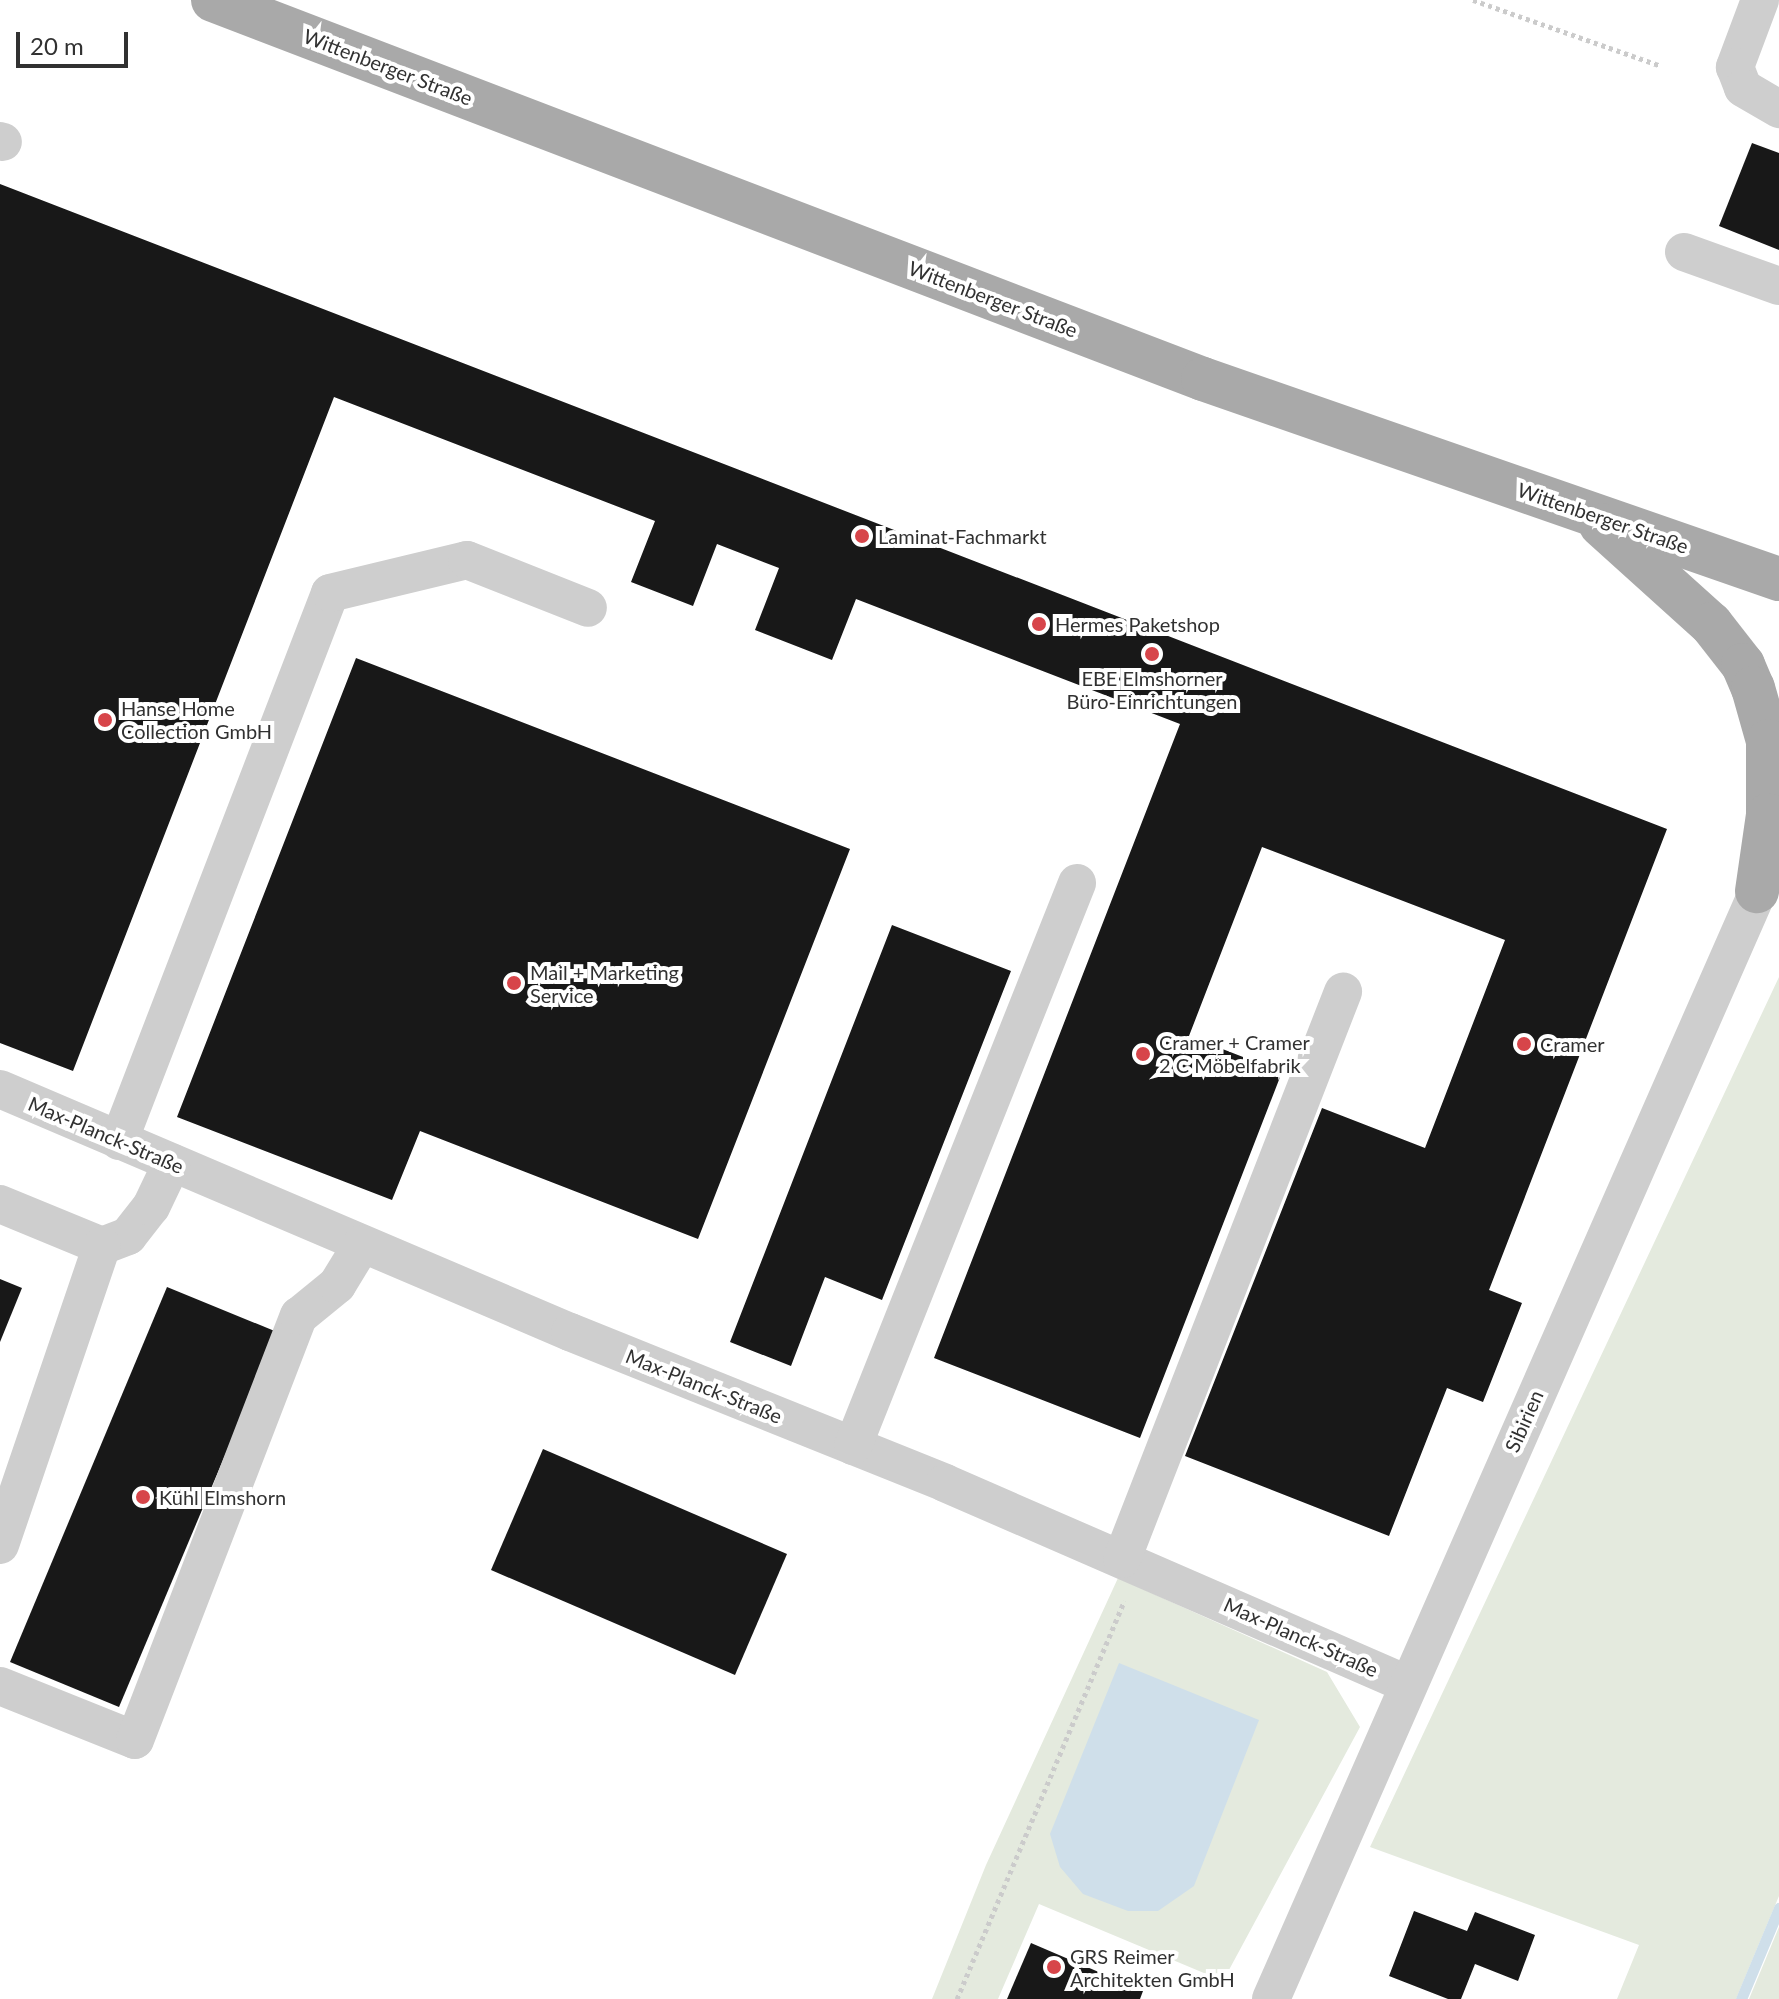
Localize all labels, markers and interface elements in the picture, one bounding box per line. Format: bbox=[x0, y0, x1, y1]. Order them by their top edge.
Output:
scale bar bbox=[20, 16, 132, 66]
street label: Wittenberger Straße bbox=[300, 24, 476, 110]
text: 20 m bbox=[30, 31, 84, 60]
street label: Wittenberger Straße bbox=[905, 256, 1081, 342]
street label: Wittenberger Straße bbox=[1514, 477, 1692, 559]
place label: Laminat-Fachmarkt bbox=[878, 524, 1047, 548]
marker: Laminat-Fachmarkt bbox=[853, 527, 871, 545]
place label: Hermes Paketshop bbox=[1055, 612, 1220, 636]
marker: Hermes Paketshop bbox=[1030, 615, 1048, 633]
marker: EBE Elmshorner Büro-Einrichtungen bbox=[1143, 645, 1161, 663]
place label: EBE Elmshorner Büro-Einrichtungen bbox=[1066, 666, 1238, 713]
place label: Hanse Home Collection GmbH bbox=[121, 696, 272, 743]
marker: Hanse Home Collection GmbH bbox=[96, 711, 114, 729]
place label: Mail + Marketing Service bbox=[530, 960, 679, 1007]
marker: Mail + Marketing Service bbox=[505, 974, 523, 992]
place label: Cramer + Cramer 2 C Möbelfabrik bbox=[1159, 1030, 1310, 1077]
place label: Cramer bbox=[1540, 1032, 1605, 1056]
marker: Cramer bbox=[1515, 1035, 1533, 1053]
marker: Cramer + Cramer 2 C Möbelfabrik bbox=[1134, 1045, 1152, 1063]
street label: Max-Planck-Straße bbox=[25, 1091, 187, 1179]
street label: Max-Planck-Straße bbox=[622, 1344, 786, 1428]
street label: Sibirien bbox=[1500, 1386, 1548, 1456]
place label: Kühl Elmshorn bbox=[159, 1485, 286, 1509]
marker: Kühl Elmshorn bbox=[134, 1488, 152, 1506]
street label: Max-Planck-Straße bbox=[1220, 1592, 1382, 1682]
place label: GRS Reimer Architekten GmbH bbox=[1070, 1944, 1235, 1991]
marker: GRS Reimer Architekten GmbH bbox=[1045, 1958, 1063, 1976]

